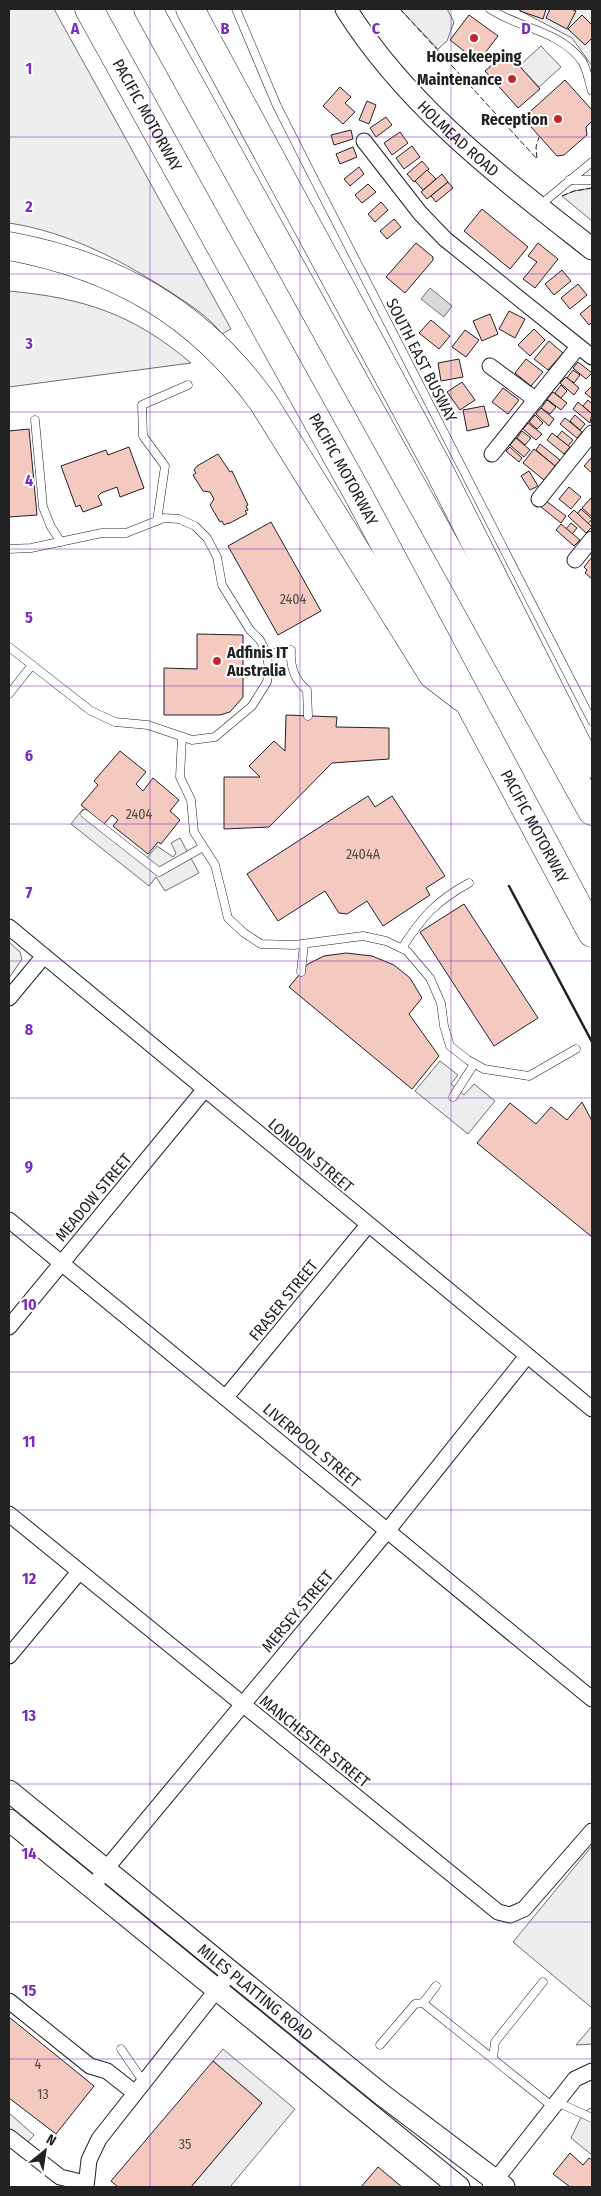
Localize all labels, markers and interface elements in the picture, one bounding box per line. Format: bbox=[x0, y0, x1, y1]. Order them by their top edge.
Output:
text: A bbox=[70, 19, 80, 38]
text: B bbox=[221, 19, 230, 38]
text: C bbox=[372, 19, 381, 38]
text: D bbox=[521, 19, 531, 38]
marker: Housekeeping bbox=[468, 32, 480, 44]
place label: Housekeeping bbox=[427, 47, 522, 66]
street label: PACIFIC MOTORWAY bbox=[109, 56, 186, 174]
text: 1 bbox=[26, 59, 32, 78]
place label: Maintenance bbox=[417, 70, 502, 89]
marker: Maintenance bbox=[506, 73, 518, 85]
street label: HOLMEAD ROAD bbox=[414, 97, 503, 181]
place label: Reception bbox=[481, 110, 548, 129]
marker: Reception bbox=[552, 113, 564, 125]
text: 2 bbox=[24, 197, 33, 216]
street label: SOUTH EAST BUSWAY bbox=[382, 295, 461, 425]
text: 3 bbox=[24, 334, 33, 353]
street label: PACIFIC MOTORWAY bbox=[305, 410, 382, 529]
text: 4 bbox=[25, 471, 33, 490]
house number: 2404 bbox=[280, 591, 307, 608]
text: 5 bbox=[25, 608, 33, 627]
place label: Adfinis IT Australia bbox=[226, 643, 288, 680]
marker: Adfinis IT Australia bbox=[211, 655, 223, 667]
text: 6 bbox=[25, 746, 33, 765]
street label: PACIFIC MOTORWAY bbox=[497, 767, 572, 886]
house number: 2404 bbox=[126, 806, 153, 823]
house number: 2404A bbox=[346, 846, 381, 863]
text: 7 bbox=[26, 883, 33, 902]
text: 8 bbox=[25, 1020, 34, 1039]
street label: LONDON STREET bbox=[264, 1114, 357, 1197]
street label: MEADOW STREET bbox=[51, 1149, 136, 1245]
text: 9 bbox=[25, 1157, 33, 1176]
street label: FRASER STREET bbox=[245, 1256, 322, 1344]
text: 10 bbox=[21, 1295, 37, 1314]
street label: LIVERPOOL STREET bbox=[259, 1399, 365, 1492]
text: 11 bbox=[22, 1432, 36, 1451]
street label: MERSEY STREET bbox=[258, 1566, 337, 1656]
text: 12 bbox=[22, 1569, 37, 1588]
street label: MANCHESTER STREET bbox=[256, 1691, 374, 1792]
text: 13 bbox=[22, 1706, 37, 1725]
text: 14 bbox=[22, 1844, 37, 1863]
street label: MILES PLATTING ROAD bbox=[194, 1940, 317, 2045]
text: 15 bbox=[22, 1981, 36, 2000]
house number: 4 bbox=[35, 2056, 42, 2073]
house number: 13 bbox=[37, 2086, 49, 2103]
north arrow bbox=[20, 2126, 70, 2176]
text: N bbox=[43, 2131, 59, 2150]
house number: 35 bbox=[179, 2136, 191, 2153]

